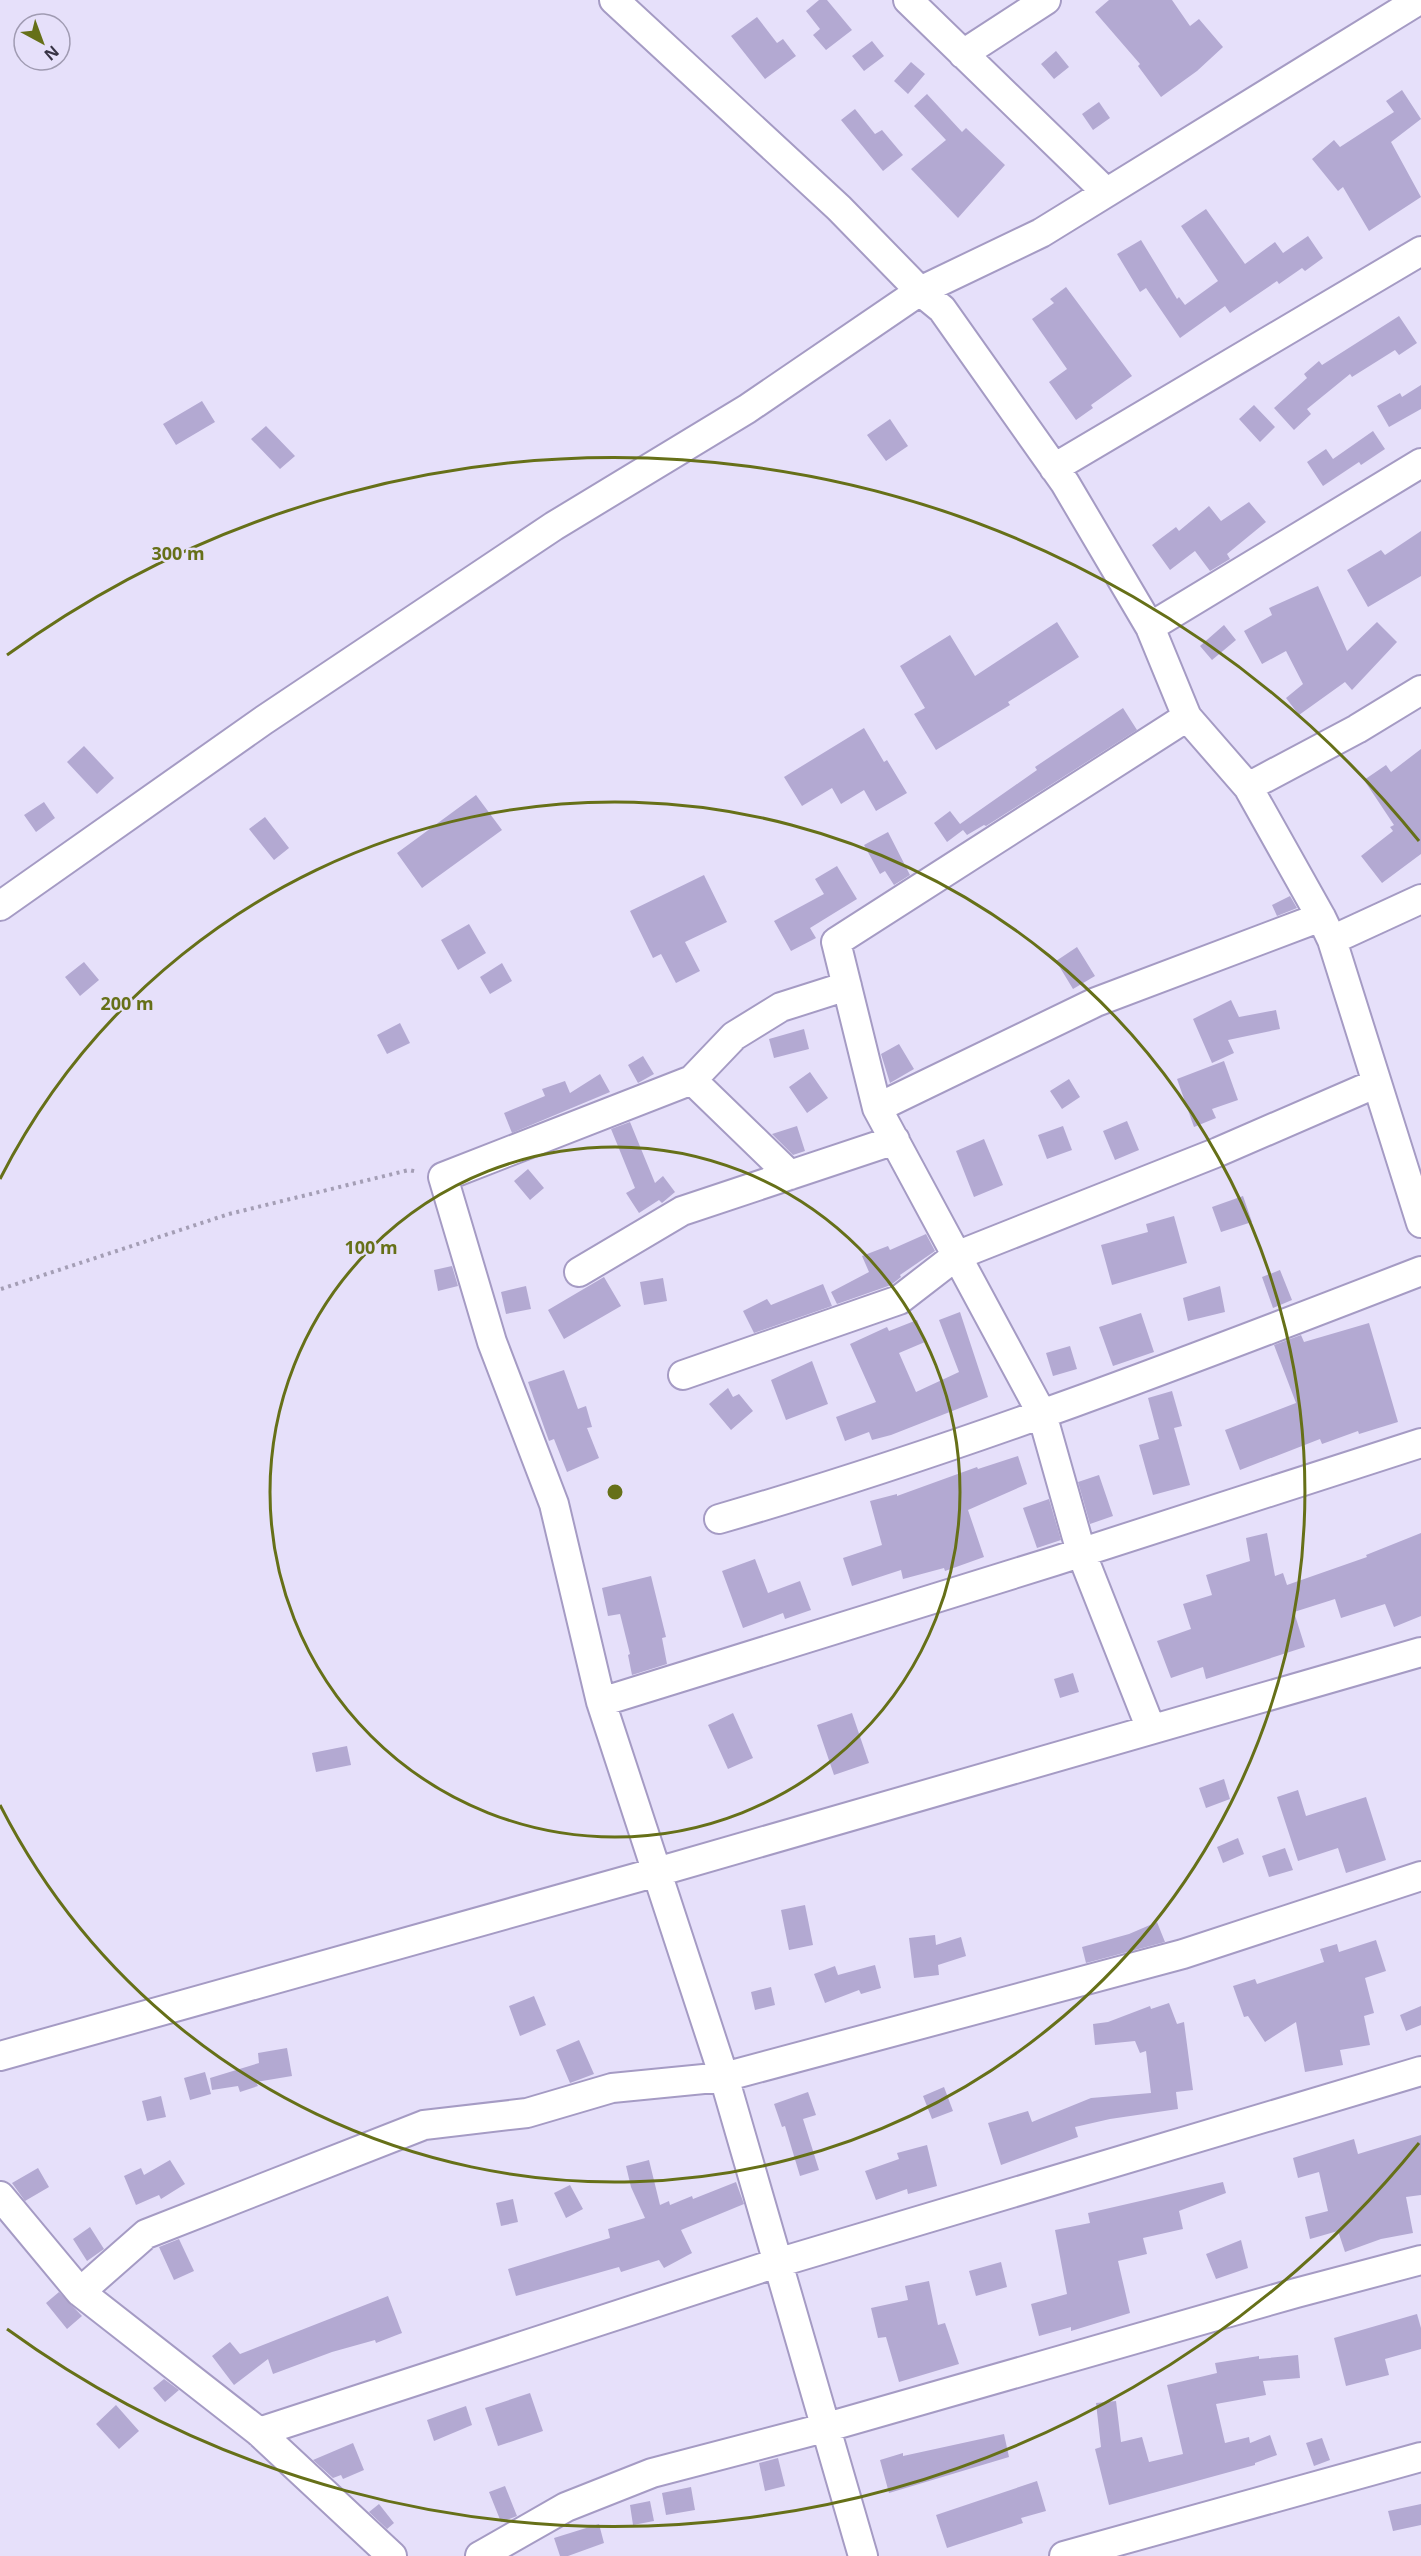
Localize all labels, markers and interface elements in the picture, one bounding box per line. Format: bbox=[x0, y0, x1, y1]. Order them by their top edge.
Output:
north arrow bbox=[12, 12, 72, 72]
text: N bbox=[40, 41, 64, 66]
text: 300 m bbox=[151, 541, 205, 565]
text: 200 m bbox=[100, 991, 154, 1015]
text: 100 m bbox=[344, 1235, 398, 1259]
centre of rings bbox=[605, 1482, 625, 1502]

